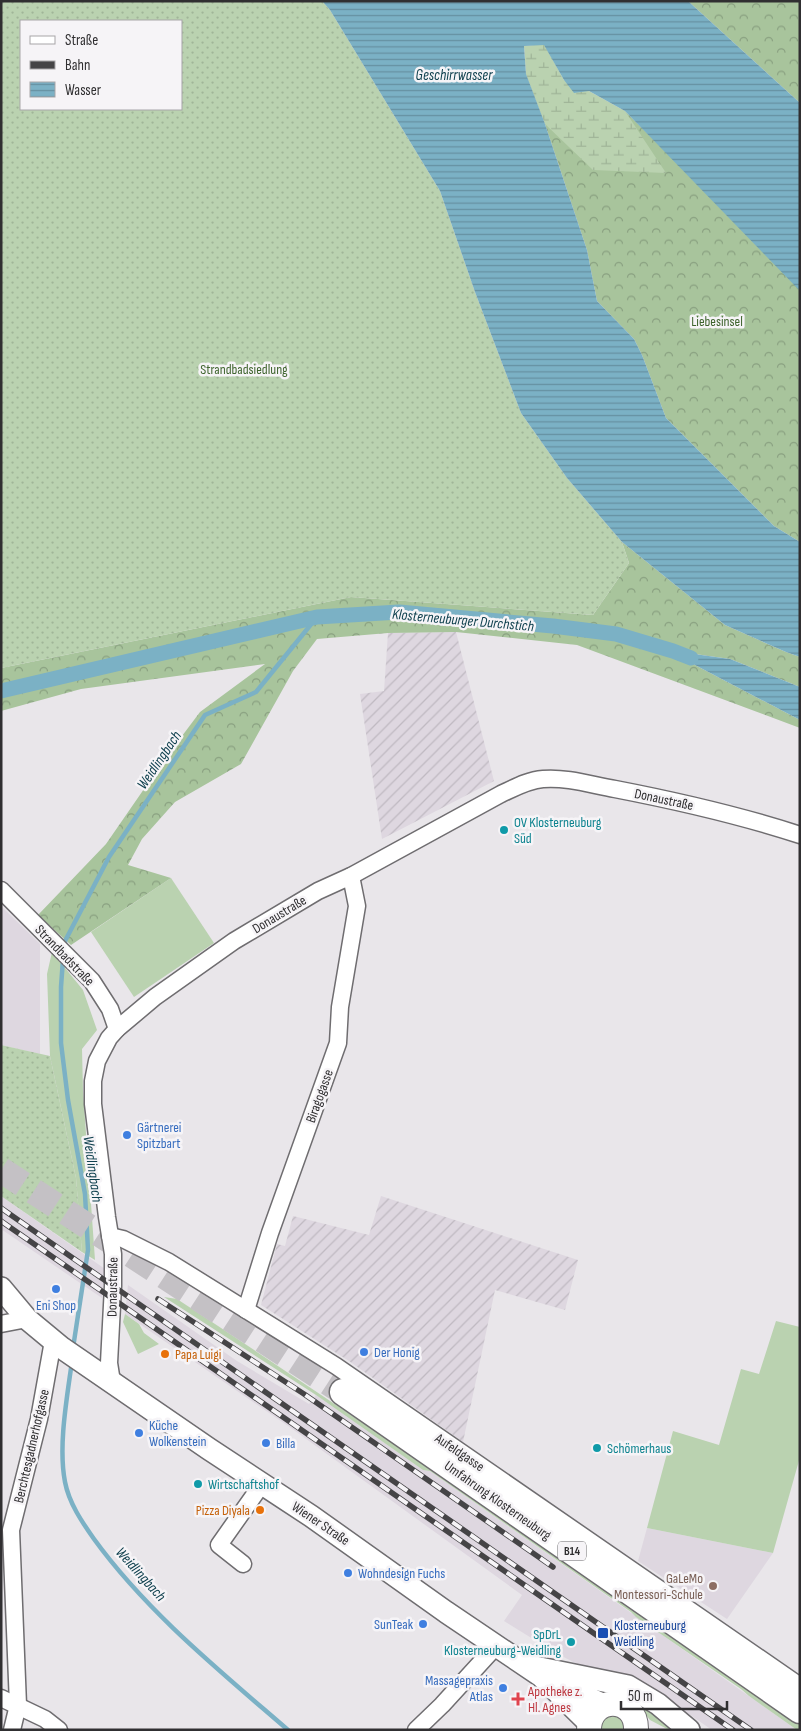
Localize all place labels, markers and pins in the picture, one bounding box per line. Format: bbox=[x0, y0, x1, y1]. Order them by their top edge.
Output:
place label: OV Klosterneuburg Süd bbox=[514, 814, 602, 847]
marker: OV Klosterneuburg Süd bbox=[498, 824, 510, 836]
place label: Gärtnerei Spitzbart bbox=[137, 1119, 181, 1152]
marker: Gärtnerei Spitzbart bbox=[121, 1129, 133, 1141]
marker: Eni Shop bbox=[50, 1283, 62, 1295]
place label: Eni Shop bbox=[36, 1297, 76, 1314]
place label: Der Honig bbox=[374, 1344, 420, 1361]
place label: Papa Luigi bbox=[175, 1346, 221, 1363]
marker: Der Honig bbox=[358, 1346, 370, 1358]
marker: Papa Luigi bbox=[159, 1348, 171, 1360]
place label: Küche Wolkenstein bbox=[149, 1417, 206, 1450]
marker: Küche Wolkenstein bbox=[133, 1427, 145, 1439]
place label: Billa bbox=[276, 1435, 295, 1452]
marker: Billa bbox=[260, 1437, 272, 1449]
place label: Schömerhaus bbox=[607, 1440, 671, 1457]
marker: Schömerhaus bbox=[591, 1442, 603, 1454]
place label: Wirtschaftshof bbox=[208, 1476, 280, 1493]
marker: Wirtschaftshof bbox=[192, 1478, 204, 1490]
place label: Pizza Diyala bbox=[196, 1502, 250, 1519]
marker: Pizza Diyala bbox=[254, 1504, 266, 1516]
place label: Wohndesign Fuchs bbox=[358, 1565, 445, 1582]
marker: Wohndesign Fuchs bbox=[342, 1567, 354, 1579]
place label: GaLeMo Montessori-Schule bbox=[614, 1570, 703, 1603]
marker: GaLeMo Montessori-Schule bbox=[707, 1580, 719, 1592]
place label: SunTeak bbox=[374, 1616, 414, 1633]
place label: Klosterneuburg Weidling bbox=[614, 1617, 686, 1650]
marker: SunTeak bbox=[417, 1618, 429, 1630]
place label: SpDrL Klosterneuburg-Weidling bbox=[444, 1626, 561, 1659]
marker: Klosterneuburg Weidling bbox=[596, 1626, 610, 1640]
marker: SpDrL Klosterneuburg-Weidling bbox=[565, 1636, 577, 1648]
place label: Massagepraxis Atlas bbox=[425, 1672, 493, 1705]
marker: Massagepraxis Atlas bbox=[497, 1682, 509, 1694]
place label: Apotheke z. Hl. Agnes bbox=[527, 1683, 582, 1716]
marker: Apotheke z. Hl. Agnes bbox=[512, 1693, 524, 1705]

